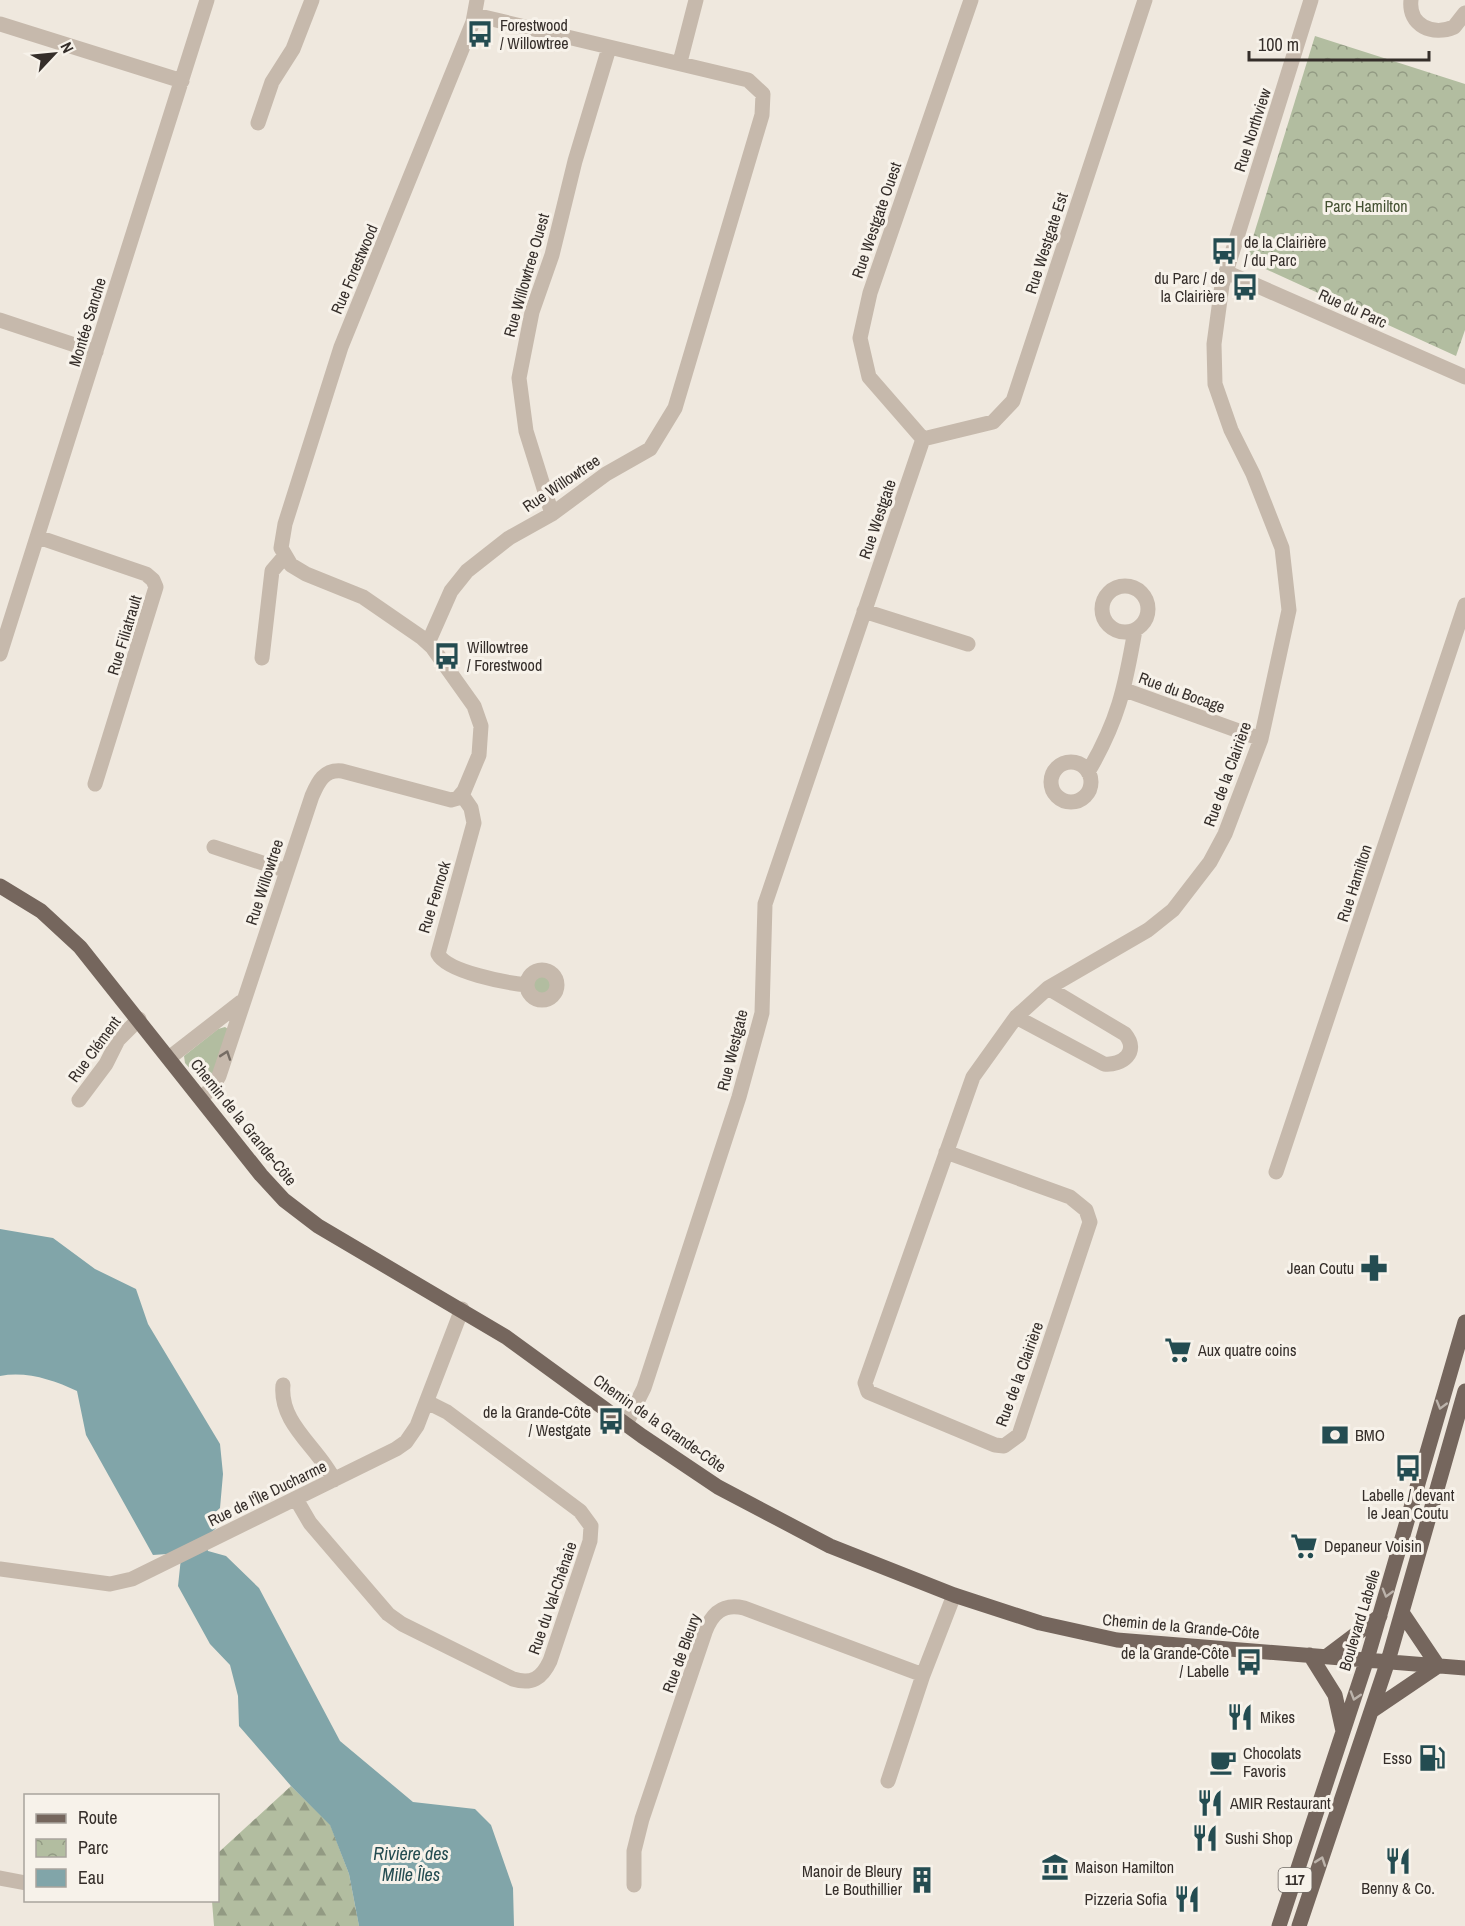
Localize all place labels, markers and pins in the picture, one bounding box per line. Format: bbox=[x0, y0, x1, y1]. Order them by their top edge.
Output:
place label: Forestwood / Willowtree bbox=[500, 14, 569, 54]
bus stop icon: Forestwood / Willowtree bbox=[465, 19, 495, 49]
place label: de la Clairière / du Parc bbox=[1244, 231, 1326, 271]
bus stop icon: de la Clairière / du Parc bbox=[1209, 236, 1239, 266]
place label: du Parc / de la Clairière bbox=[1154, 267, 1225, 307]
bus stop icon: du Parc / de la Clairière bbox=[1230, 272, 1260, 302]
place label: Willowtree / Forestwood bbox=[467, 636, 542, 676]
bus stop icon: Willowtree / Forestwood bbox=[432, 641, 462, 671]
pharmacy icon: Jean Coutu bbox=[1359, 1253, 1389, 1283]
place label: Jean Coutu bbox=[1287, 1257, 1354, 1279]
supermarket icon: Aux quatre coins bbox=[1163, 1335, 1193, 1365]
place label: Aux quatre coins bbox=[1197, 1339, 1296, 1361]
place label: de la Grande-Côte / Westgate bbox=[483, 1401, 591, 1441]
bus stop icon: de la Grande-Côte / Westgate bbox=[596, 1406, 626, 1436]
bank icon: BMO bbox=[1320, 1420, 1350, 1450]
place label: BMO bbox=[1355, 1424, 1385, 1446]
bus stop icon: Labelle / devant le Jean Coutu bbox=[1393, 1453, 1423, 1483]
place label: Labelle / devant le Jean Coutu bbox=[1362, 1484, 1455, 1524]
supermarket icon: Depaneur Voisin bbox=[1289, 1531, 1319, 1561]
place label: Depaneur Voisin bbox=[1324, 1535, 1422, 1557]
place label: de la Grande-Côte / Labelle bbox=[1121, 1642, 1229, 1682]
bus stop icon: de la Grande-Côte / Labelle bbox=[1234, 1647, 1264, 1677]
restaurant icon: Mikes bbox=[1225, 1702, 1255, 1732]
place label: Mikes bbox=[1260, 1706, 1295, 1728]
place label: Chocolats Favoris bbox=[1243, 1742, 1301, 1782]
fuel station icon: Esso bbox=[1417, 1743, 1447, 1773]
cafe icon: Chocolats Favoris bbox=[1208, 1747, 1238, 1777]
place label: Esso bbox=[1383, 1747, 1412, 1769]
restaurant icon: AMIR Restaurant bbox=[1195, 1788, 1225, 1818]
place label: AMIR Restaurant bbox=[1229, 1792, 1331, 1814]
restaurant icon: Sushi Shop bbox=[1190, 1823, 1220, 1853]
place label: Sushi Shop bbox=[1225, 1827, 1293, 1849]
restaurant icon: Benny & Co. bbox=[1383, 1846, 1413, 1876]
museum icon: Maison Hamilton bbox=[1040, 1852, 1070, 1882]
place label: Maison Hamilton bbox=[1075, 1856, 1174, 1878]
place label: Manoir de Bleury Le Bouthillier bbox=[802, 1860, 903, 1900]
building icon: Manoir de Bleury Le Bouthillier bbox=[907, 1865, 937, 1895]
place label: Benny & Co. bbox=[1361, 1877, 1435, 1899]
restaurant icon: Pizzeria Sofia bbox=[1172, 1884, 1202, 1914]
place label: Pizzeria Sofia bbox=[1085, 1888, 1168, 1910]

